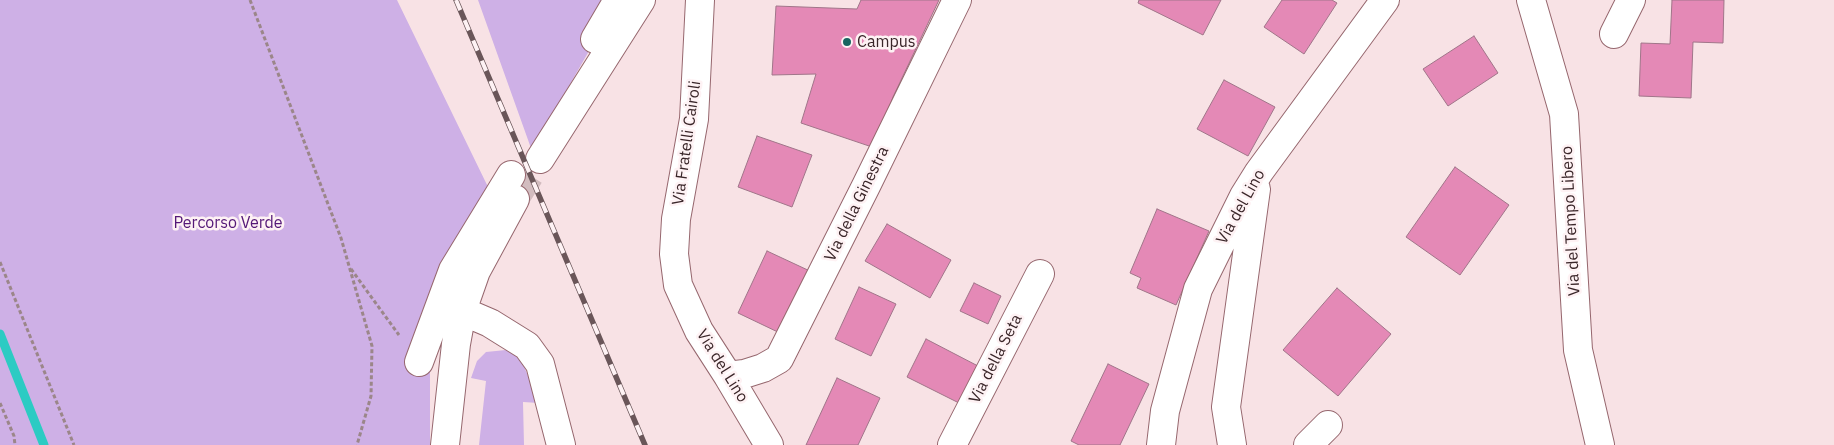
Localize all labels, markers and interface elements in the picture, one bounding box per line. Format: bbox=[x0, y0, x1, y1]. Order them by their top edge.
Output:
place label: Campus bbox=[857, 32, 916, 52]
marker: Campus bbox=[841, 36, 853, 48]
street label: Via Fratelli Cairoli bbox=[669, 80, 705, 206]
street label: Via della Ginestra bbox=[821, 143, 893, 265]
street label: Via del Tempo Libero bbox=[1557, 146, 1585, 296]
street label: Via del Lino bbox=[1213, 166, 1269, 248]
park label: Percorso Verde bbox=[173, 213, 283, 233]
street label: Via della Seta bbox=[965, 311, 1027, 407]
street label: Via del Lino bbox=[692, 326, 752, 406]

